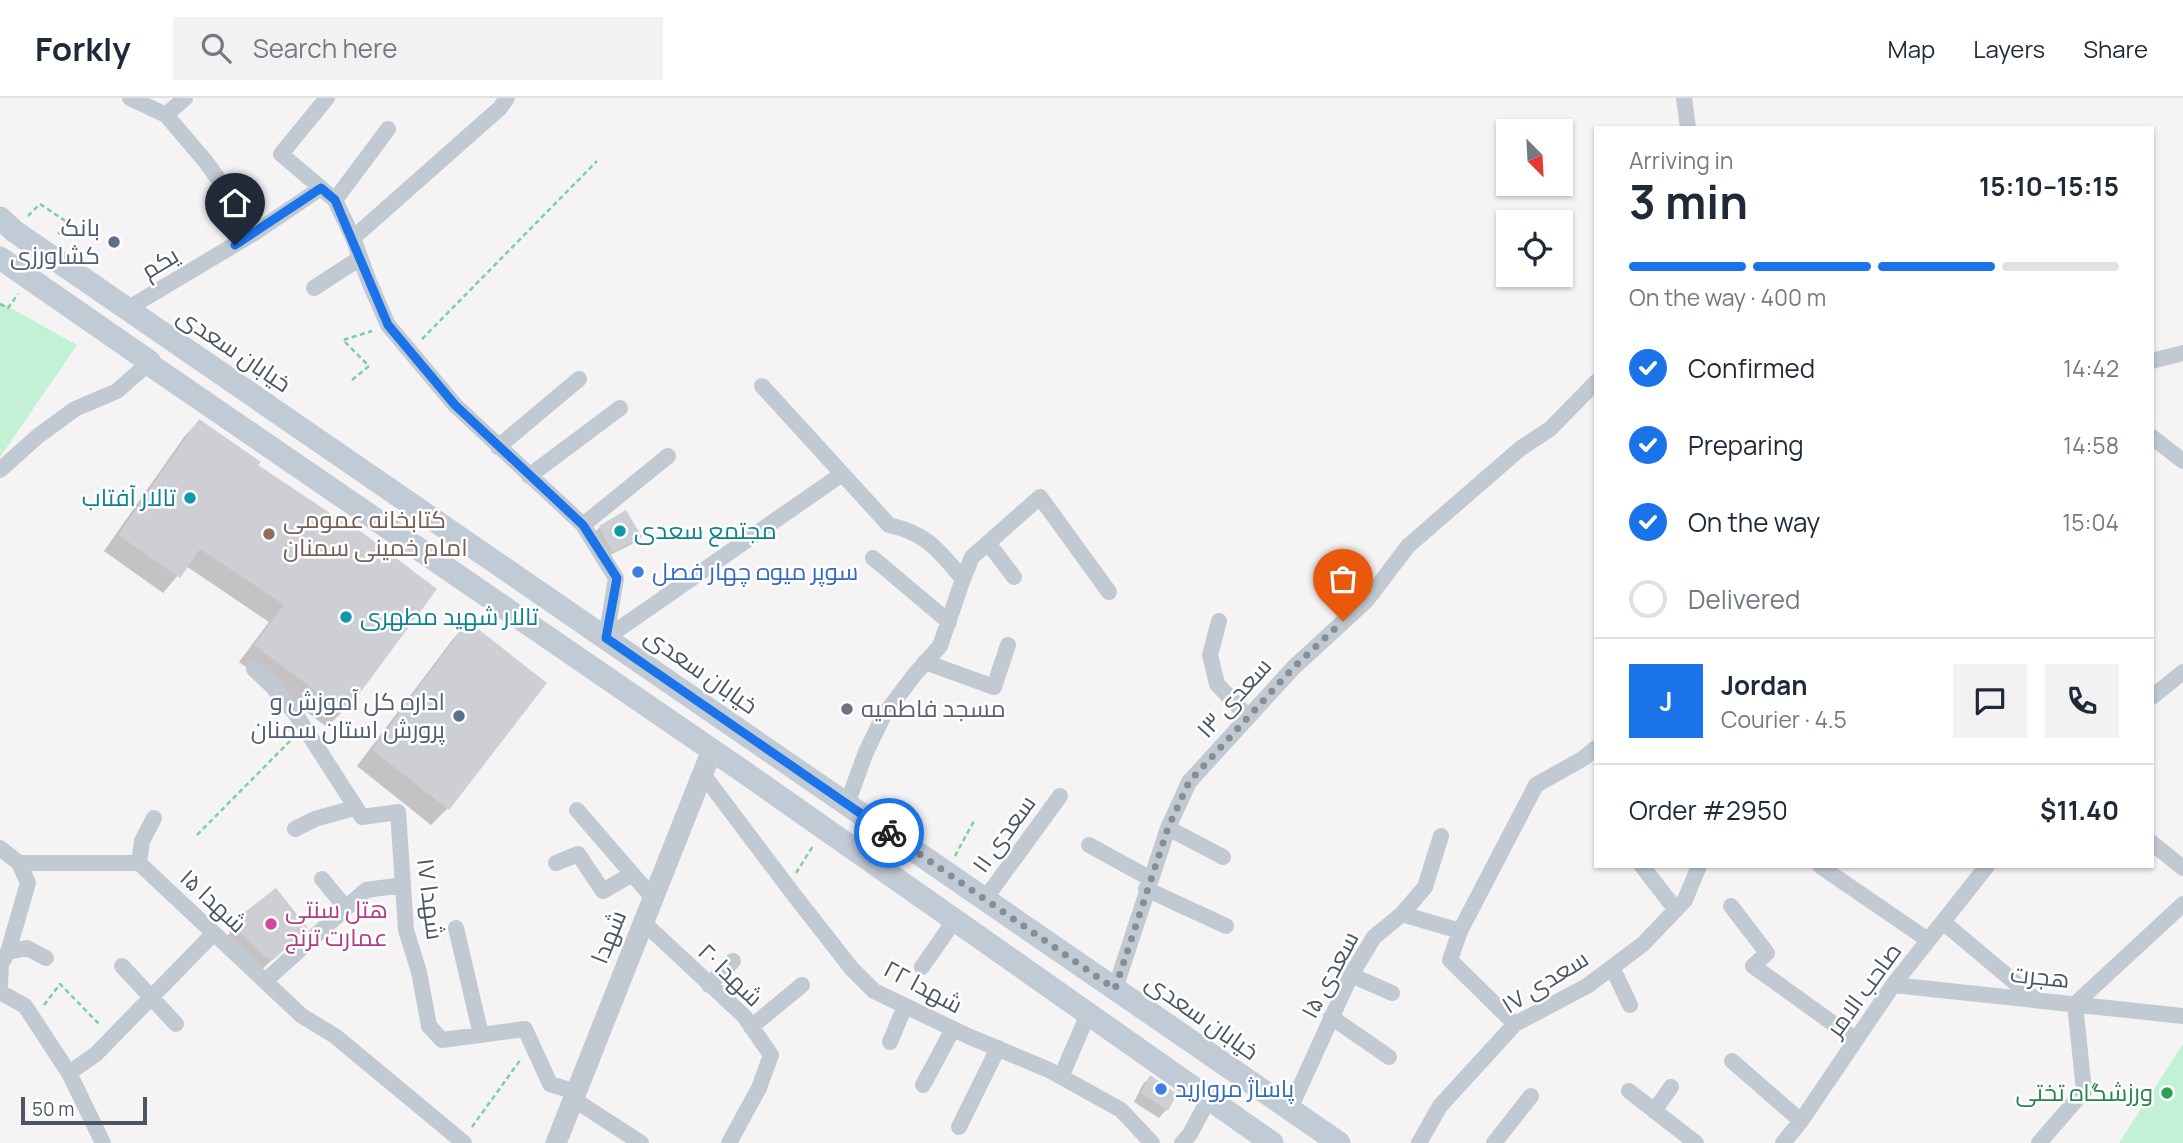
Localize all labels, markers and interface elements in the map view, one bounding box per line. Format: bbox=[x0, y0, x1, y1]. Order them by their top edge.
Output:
search box bbox=[173, 17, 663, 80]
text: Forkly bbox=[35, 26, 131, 71]
icon: search bbox=[197, 29, 235, 67]
text: Search here bbox=[253, 30, 397, 66]
text: Map bbox=[1888, 32, 1935, 65]
text: Layers bbox=[1973, 32, 2045, 65]
text: Share bbox=[2083, 32, 2148, 65]
north arrow bbox=[1496, 119, 1573, 196]
map controls bbox=[1496, 119, 1573, 287]
text: Arriving in bbox=[1629, 144, 1734, 176]
text: 15:10–15:15 bbox=[1979, 168, 2119, 204]
text: 3 min bbox=[1629, 170, 1748, 233]
pin bbox=[205, 173, 265, 245]
icon: home bbox=[216, 184, 254, 222]
place label: بانک کشاورزی bbox=[10, 210, 100, 271]
button: locate bbox=[1496, 210, 1573, 287]
marker: بانک کشاورزی bbox=[106, 234, 122, 250]
street label: یکم bbox=[134, 237, 185, 287]
text: On the way · 400 m bbox=[1629, 281, 1826, 313]
street label: خیابان سعدی bbox=[171, 298, 298, 399]
icon: check bbox=[1629, 349, 1667, 387]
text: Confirmed bbox=[1688, 350, 1815, 386]
text: 14:42 bbox=[2063, 352, 2119, 384]
icon: check bbox=[1629, 426, 1667, 464]
text: Preparing bbox=[1688, 427, 1804, 463]
text: 14:58 bbox=[2063, 429, 2119, 461]
place label: تالار آفتاب bbox=[82, 480, 177, 513]
marker: تالار آفتاب bbox=[182, 490, 198, 506]
place label: کتابخانه عمومی امام خمینی سمنان bbox=[283, 502, 468, 564]
icon: check bbox=[1629, 503, 1667, 541]
text: On the way bbox=[1688, 504, 1820, 540]
text: 15:04 bbox=[2062, 506, 2119, 538]
place label: مجتمع سعدی bbox=[634, 513, 777, 547]
marker: مجتمع سعدی bbox=[612, 523, 628, 539]
marker: کتابخانه عمومی امام خمینی سمنان bbox=[261, 526, 277, 542]
pin bbox=[1313, 549, 1373, 621]
place label: سوپر میوه چهار فصل bbox=[652, 554, 858, 588]
icon: bag bbox=[1324, 560, 1362, 598]
marker: سوپر میوه چهار فصل bbox=[630, 564, 646, 580]
text: Delivered bbox=[1688, 581, 1800, 617]
place label: تالار شهید مطهری bbox=[360, 599, 539, 632]
marker: تالار شهید مطهری bbox=[338, 609, 354, 625]
street label: خیابان سعدی bbox=[639, 619, 765, 721]
street label: سعدی ۱۳ bbox=[1188, 650, 1278, 744]
button: chat bbox=[1953, 664, 2027, 738]
button: phone bbox=[2045, 664, 2119, 738]
text: Jordan bbox=[1721, 667, 1807, 703]
text: J bbox=[1659, 683, 1673, 719]
place label: اداره کل آموزش و پرورش استان سمنان bbox=[251, 684, 446, 746]
place label: مسجد فاطمیه bbox=[861, 691, 1006, 724]
marker: مسجد فاطمیه bbox=[839, 701, 855, 717]
text: Courier · 4.5 bbox=[1721, 703, 1847, 735]
marker: اداره کل آموزش و پرورش استان سمنان bbox=[451, 708, 467, 724]
street label: سعدی ۱۱ bbox=[963, 787, 1042, 879]
text: Order #2950 bbox=[1629, 792, 1788, 828]
text: $11.40 bbox=[2040, 792, 2119, 828]
courier bbox=[854, 798, 924, 868]
icon: bike bbox=[870, 814, 908, 852]
street label: شهدا ۱۷ bbox=[410, 856, 453, 942]
street label: شهدا ۱۵ bbox=[173, 860, 255, 939]
place label: هتل سنتی عمارت ترنج bbox=[285, 892, 388, 954]
street label: شهدا bbox=[582, 905, 633, 968]
marker: هتل سنتی عمارت ترنج bbox=[263, 916, 279, 932]
street label: سعدی ۱۵ bbox=[1292, 925, 1365, 1024]
street label: شهدا ۲۰ bbox=[691, 935, 771, 1013]
street label: صاحب الامر bbox=[1816, 935, 1908, 1045]
street label: سعدی ۱۷ bbox=[1494, 941, 1594, 1020]
street label: شهدا ۲۲ bbox=[878, 951, 969, 1020]
street label: هجرت bbox=[2009, 956, 2072, 995]
street label: خیابان سعدی bbox=[1140, 965, 1266, 1067]
place label: پاساژ مروارید bbox=[1175, 1071, 1295, 1105]
place label: ورزشگاه تختی bbox=[2015, 1075, 2153, 1108]
marker: پاساژ مروارید bbox=[1153, 1081, 1169, 1097]
marker: ورزشگاه تختی bbox=[2159, 1085, 2175, 1101]
scale bar bbox=[21, 1094, 147, 1126]
text: 50 m bbox=[32, 1096, 74, 1122]

